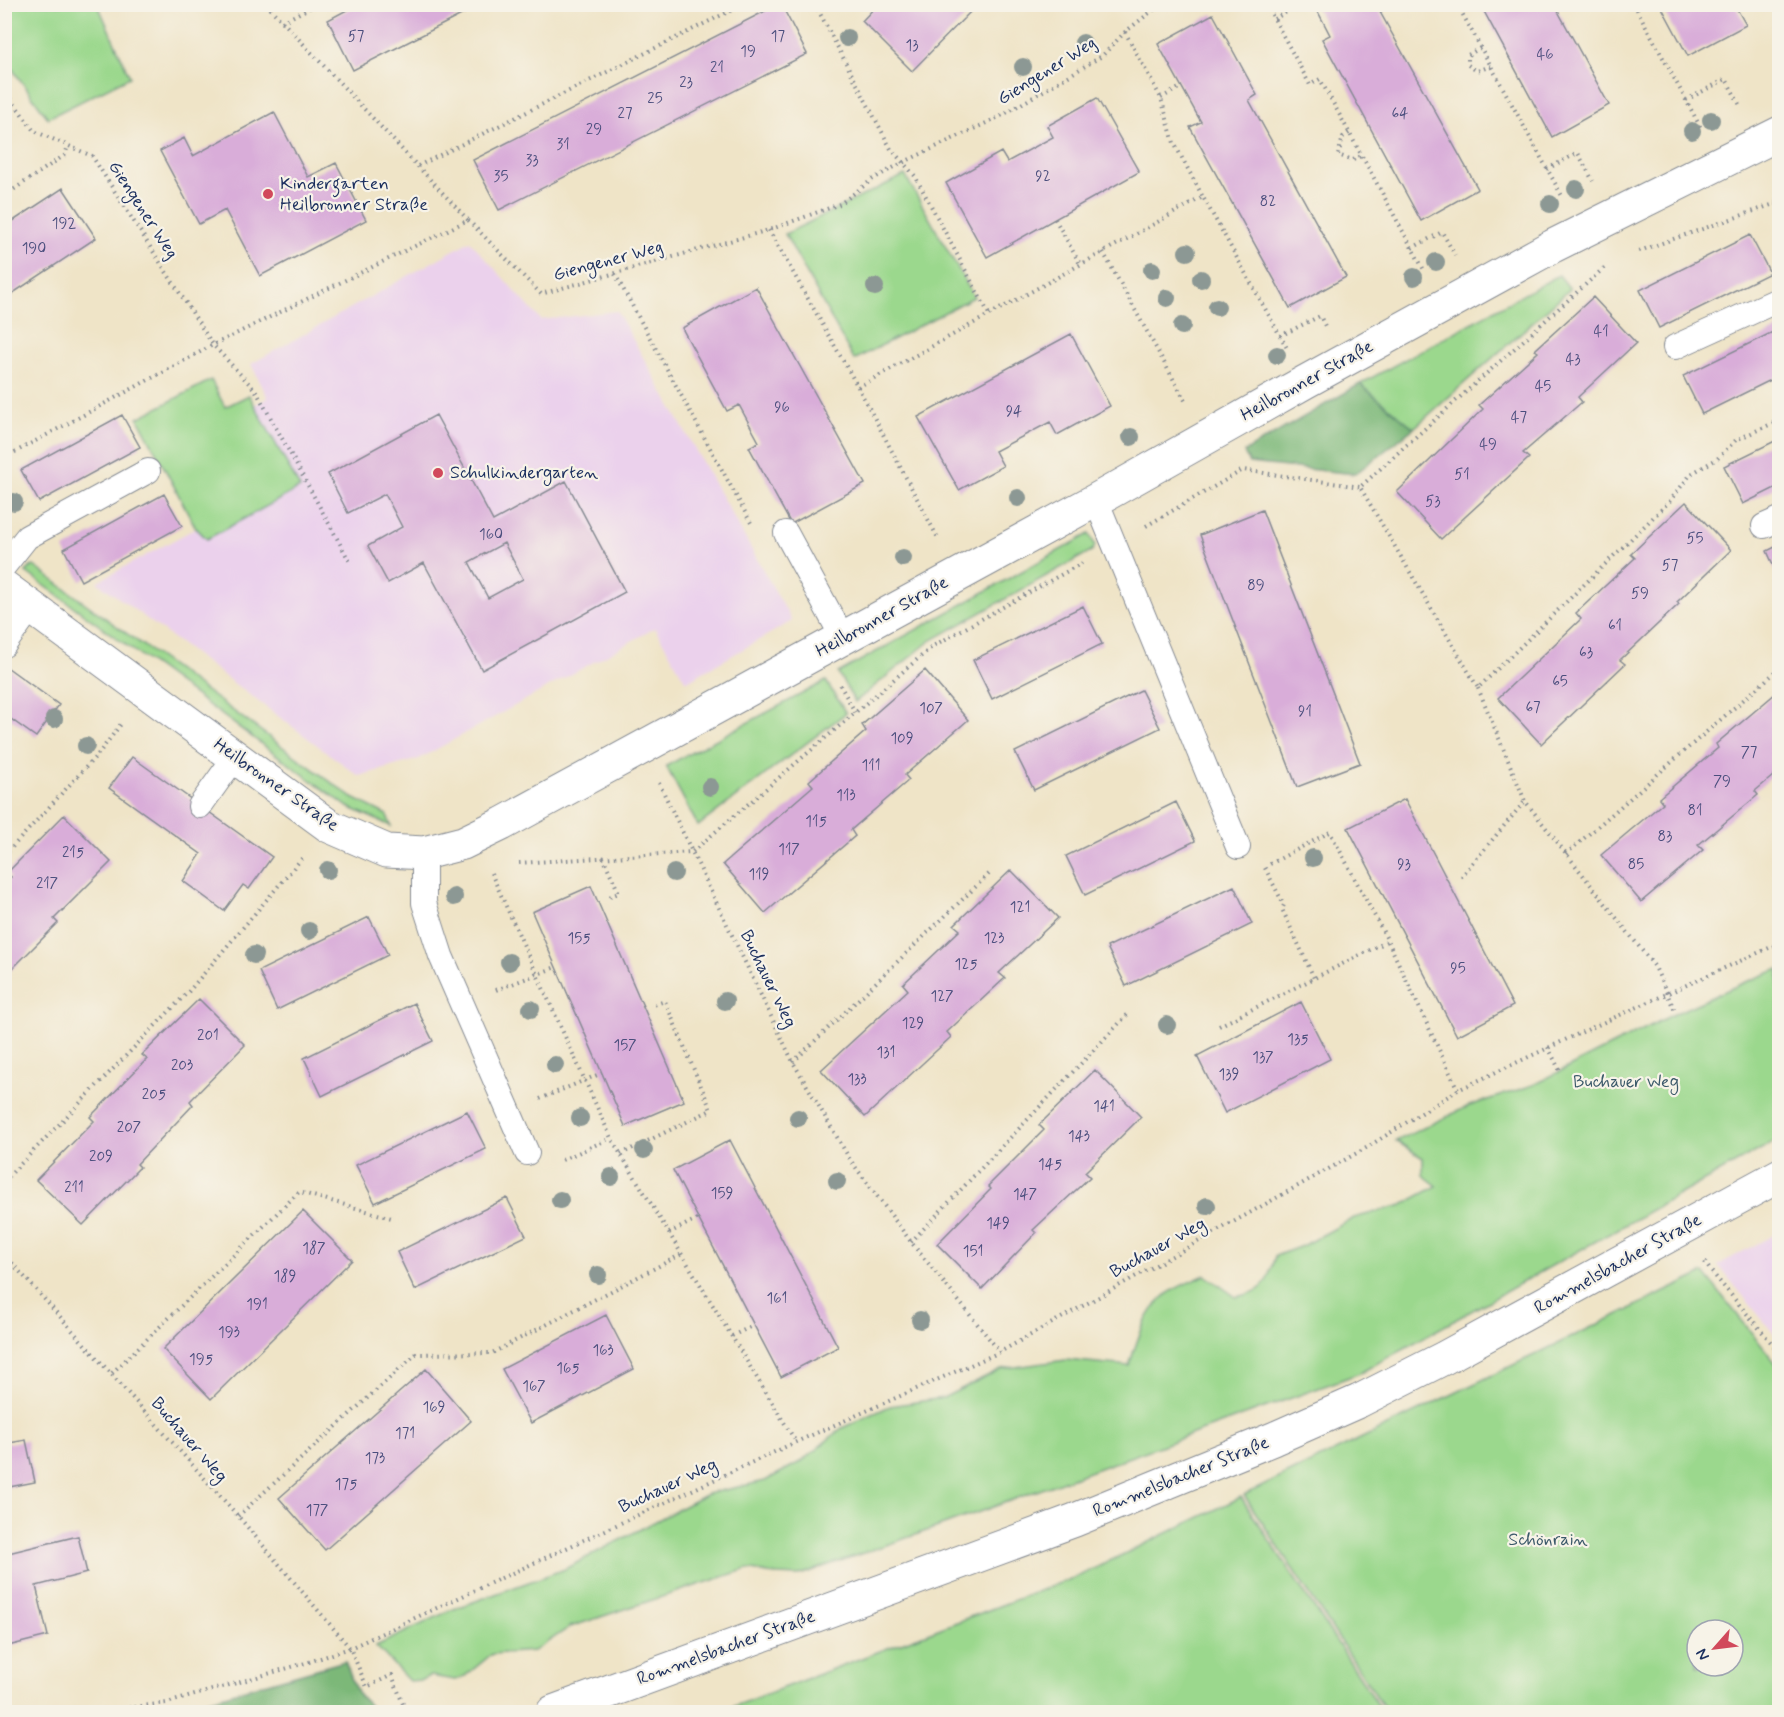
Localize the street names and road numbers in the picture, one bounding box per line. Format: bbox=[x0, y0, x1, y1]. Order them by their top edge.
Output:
street label: Giengener Weg bbox=[993, 31, 1102, 112]
street label: Giengener Weg bbox=[101, 156, 184, 264]
street label: Giengener Weg bbox=[550, 235, 666, 288]
street label: Heilbronner Straße bbox=[1236, 335, 1378, 427]
street label: Heilbronner Straße bbox=[811, 571, 953, 663]
street label: Heilbronner Straße bbox=[208, 733, 344, 837]
street label: Buchauer Weg bbox=[733, 926, 802, 1032]
street label: Rommelsbacher Straße bbox=[1530, 1208, 1706, 1320]
street label: Buchauer Weg bbox=[1106, 1212, 1211, 1285]
street label: Buchauer Weg bbox=[144, 1392, 233, 1489]
street label: Rommelsbacher Straße bbox=[1089, 1431, 1273, 1523]
street label: Buchauer Weg bbox=[615, 1453, 722, 1520]
street label: Rommelsbacher Straße bbox=[634, 1605, 818, 1691]

